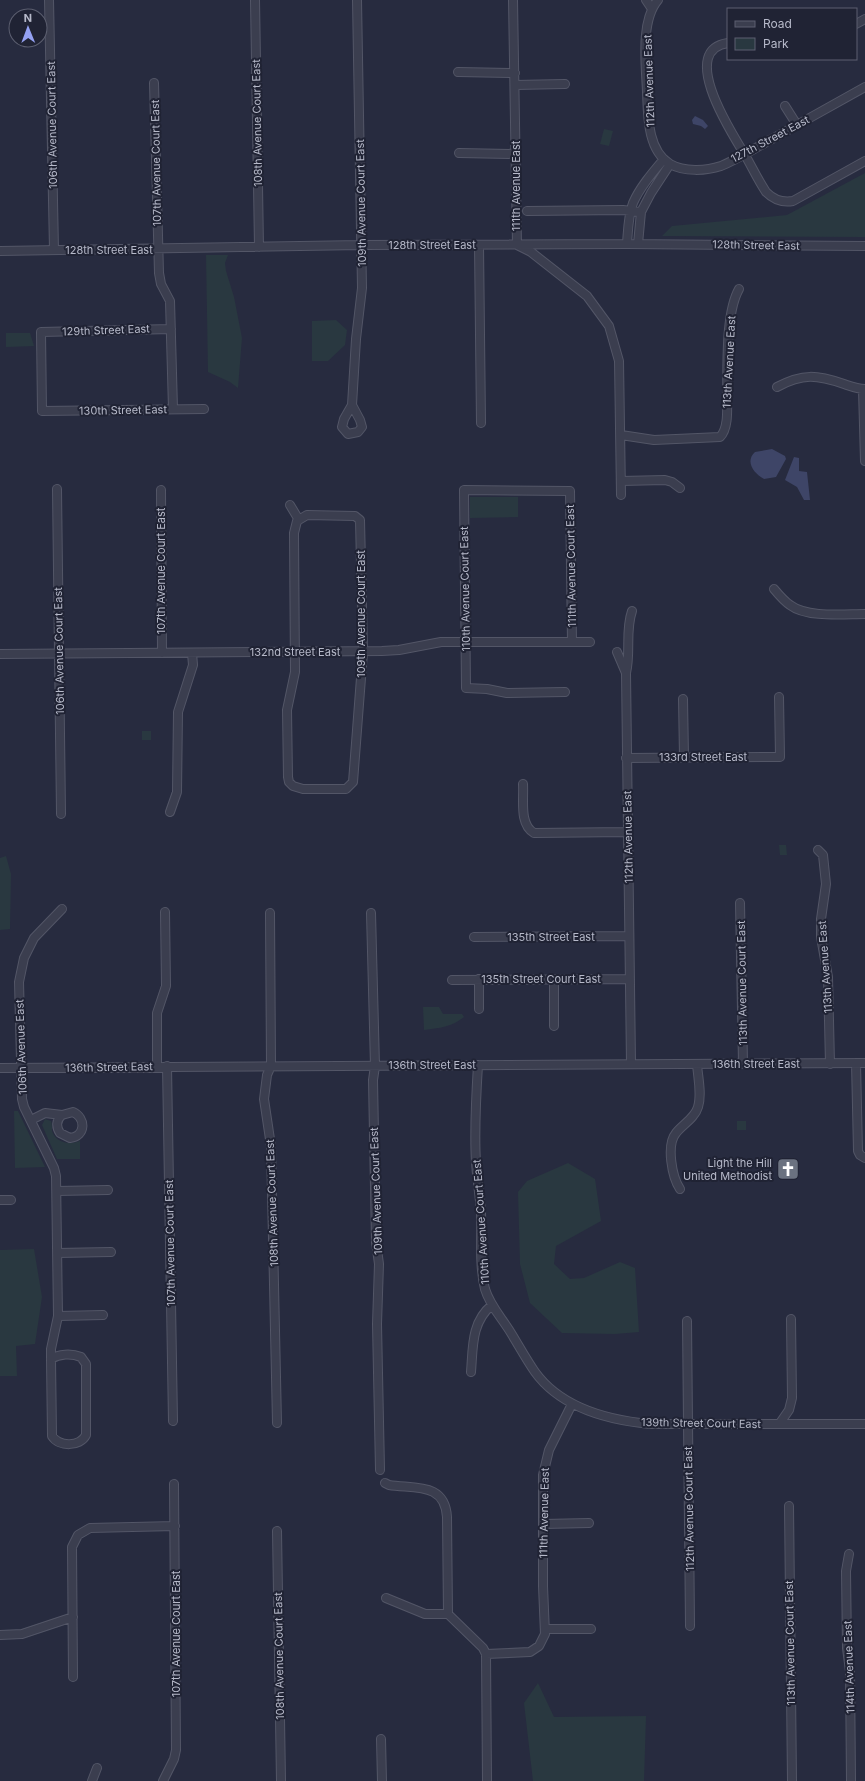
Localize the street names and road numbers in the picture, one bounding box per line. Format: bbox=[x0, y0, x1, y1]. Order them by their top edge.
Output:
street label: 112th Avenue East bbox=[640, 34, 658, 128]
street label: 108th Avenue Court East bbox=[249, 59, 265, 187]
street label: 106th Avenue Court East bbox=[44, 61, 60, 189]
street label: 107th Avenue Court East bbox=[148, 99, 164, 226]
street label: 127th Street East bbox=[728, 112, 812, 166]
street label: 109th Avenue Court East bbox=[353, 139, 369, 267]
street label: 111th Avenue East bbox=[509, 140, 523, 231]
street label: 128th Street East bbox=[712, 237, 800, 253]
street label: 128th Street East bbox=[388, 238, 476, 252]
street label: 128th Street East bbox=[65, 243, 153, 257]
street label: 113th Avenue East bbox=[720, 315, 738, 409]
street label: 129th Street East bbox=[62, 321, 150, 339]
street label: 130th Street East bbox=[79, 402, 167, 418]
street label: 111th Avenue Court East bbox=[563, 504, 579, 628]
street label: 107th Avenue Court East bbox=[154, 507, 168, 634]
street label: 110th Avenue Court East bbox=[457, 526, 473, 652]
street label: 109th Avenue Court East bbox=[354, 550, 368, 678]
street label: 106th Avenue Court East bbox=[51, 587, 67, 715]
street label: 132nd Street East bbox=[250, 645, 341, 659]
street label: 133rd Street East bbox=[659, 750, 747, 764]
street label: 112th Avenue East bbox=[620, 790, 636, 884]
street label: 113th Avenue Court East bbox=[734, 920, 750, 1046]
street label: 113th Avenue East bbox=[815, 920, 835, 1014]
street label: 135th Street East bbox=[507, 930, 595, 944]
street label: 135th Street Court East bbox=[481, 972, 601, 986]
street label: 106th Avenue East bbox=[12, 999, 30, 1095]
street label: 136th Street East bbox=[712, 1057, 800, 1071]
street label: 136th Street East bbox=[388, 1058, 476, 1072]
street label: 136th Street East bbox=[65, 1059, 153, 1075]
street label: 109th Avenue Court East bbox=[367, 1127, 385, 1255]
street label: 108th Avenue Court East bbox=[263, 1139, 281, 1267]
street label: 110th Avenue Court East bbox=[470, 1159, 492, 1285]
street label: 107th Avenue Court East bbox=[162, 1179, 178, 1306]
street label: 139th Street Court East bbox=[641, 1415, 761, 1431]
street label: 112th Avenue Court East bbox=[681, 1446, 697, 1572]
street label: 111th Avenue East bbox=[536, 1467, 552, 1558]
street label: 107th Avenue Court East bbox=[169, 1570, 183, 1697]
street label: 113th Avenue Court East bbox=[782, 1580, 798, 1706]
street label: 108th Avenue Court East bbox=[271, 1592, 287, 1720]
street label: 114th Avenue East bbox=[840, 1620, 858, 1714]

